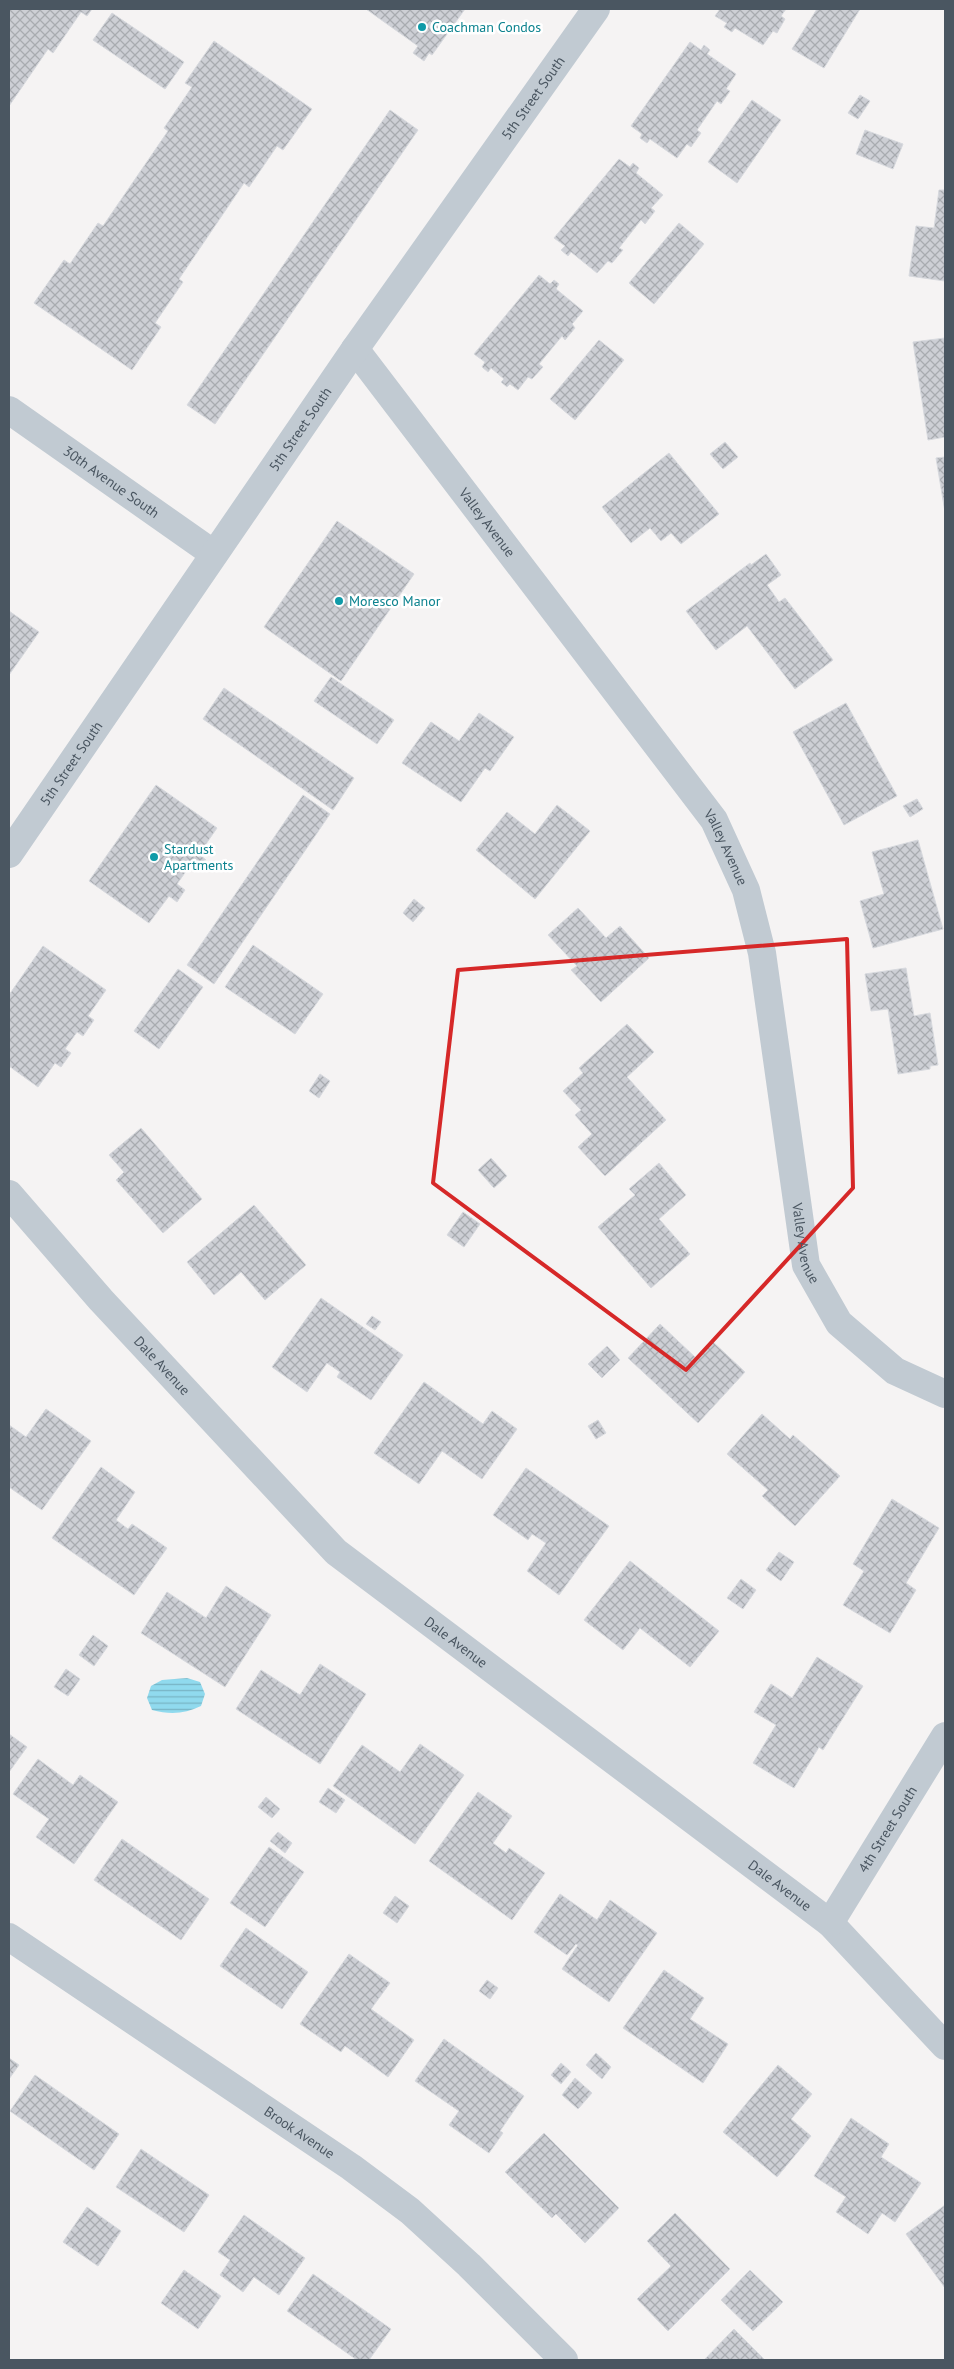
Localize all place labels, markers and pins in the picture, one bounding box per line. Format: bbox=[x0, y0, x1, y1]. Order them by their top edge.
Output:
place label: Coachman Condos bbox=[432, 18, 541, 36]
marker: Coachman Condos bbox=[416, 21, 428, 33]
place label: Moresco Manor bbox=[349, 592, 441, 610]
marker: Moresco Manor bbox=[333, 595, 345, 607]
place label: Stardust Apartments bbox=[164, 840, 234, 874]
marker: Stardust Apartments bbox=[148, 851, 160, 863]

